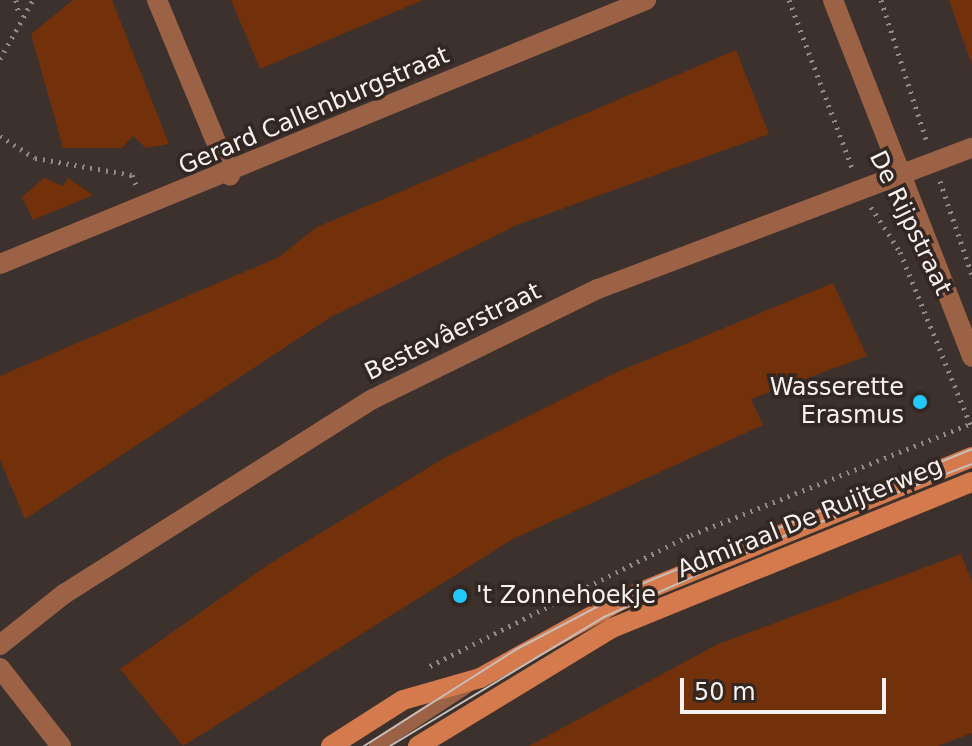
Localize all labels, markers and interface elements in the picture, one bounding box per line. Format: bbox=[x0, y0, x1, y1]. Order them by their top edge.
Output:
street label: Gerard Callenburgstraat bbox=[175, 41, 453, 181]
street label: De Rijpstraat bbox=[863, 146, 957, 300]
street label: Bestevâerstraat bbox=[360, 277, 546, 387]
place label: Wasserette Erasmus bbox=[770, 374, 904, 430]
marker: Wasserette Erasmus bbox=[911, 393, 929, 411]
street label: Admiraal De Ruijterweg bbox=[673, 452, 947, 584]
place label: 't Zonnehoekje bbox=[476, 582, 656, 610]
marker: 't Zonnehoekje bbox=[451, 587, 469, 605]
scale bar bbox=[684, 662, 890, 712]
text: 50 m bbox=[694, 678, 756, 706]

